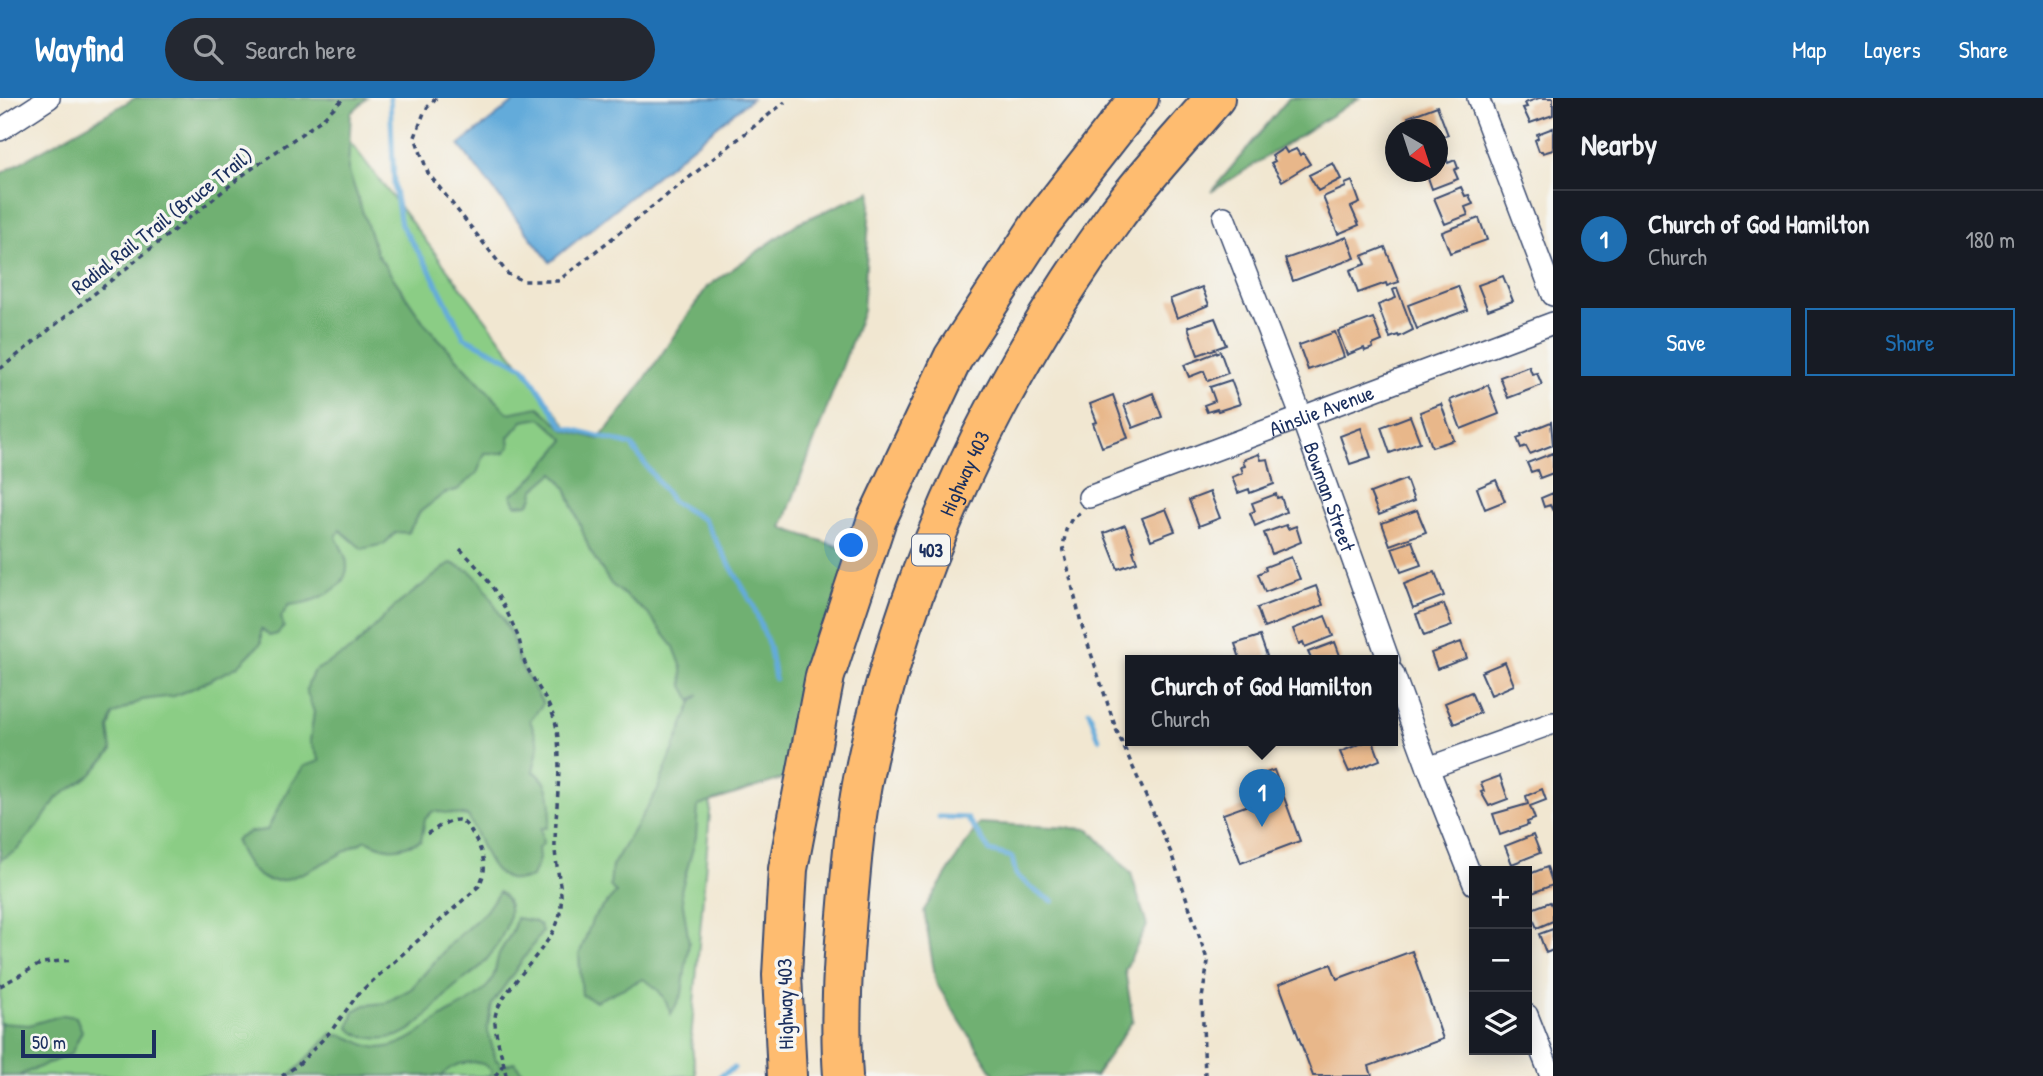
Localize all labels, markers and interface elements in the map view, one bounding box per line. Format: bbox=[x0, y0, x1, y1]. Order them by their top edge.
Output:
search box bbox=[165, 18, 655, 81]
text: Wayfind bbox=[35, 27, 123, 71]
icon: search bbox=[189, 30, 227, 68]
text: Search here bbox=[245, 32, 356, 67]
text: Map bbox=[1792, 33, 1826, 65]
text: Layers bbox=[1864, 33, 1921, 65]
text: Share bbox=[1959, 33, 2008, 65]
north arrow bbox=[1385, 119, 1448, 182]
text: Nearby bbox=[1581, 124, 1657, 164]
street label: Radial Rail Trail (Bruce Trail) bbox=[65, 141, 259, 301]
text: Church of God Hamilton bbox=[1648, 206, 1869, 241]
text: 1 bbox=[1600, 224, 1608, 255]
text: 180 m bbox=[1965, 224, 2015, 255]
text: Church bbox=[1648, 241, 1707, 272]
button: Save bbox=[1581, 308, 1791, 376]
button: Share bbox=[1805, 308, 2015, 376]
street label: Ainslie Avenue bbox=[1265, 377, 1377, 443]
street label: Highway 403 bbox=[932, 426, 996, 520]
street label: Bowman Street bbox=[1297, 438, 1363, 556]
your location bbox=[834, 528, 868, 562]
road number: 403 bbox=[912, 534, 950, 565]
popup bbox=[1125, 655, 1398, 746]
text: Church of God Hamilton bbox=[1151, 668, 1372, 703]
text: Church bbox=[1151, 703, 1210, 734]
pin: 1 bbox=[1239, 769, 1285, 827]
map controls bbox=[1469, 866, 1532, 1055]
button: + bbox=[1469, 866, 1532, 929]
button: − bbox=[1469, 929, 1532, 992]
street label: Highway 403 bbox=[770, 958, 800, 1050]
button: layers bbox=[1469, 992, 1532, 1055]
scale bar bbox=[21, 1027, 156, 1059]
text: 50 m bbox=[32, 1029, 66, 1055]

